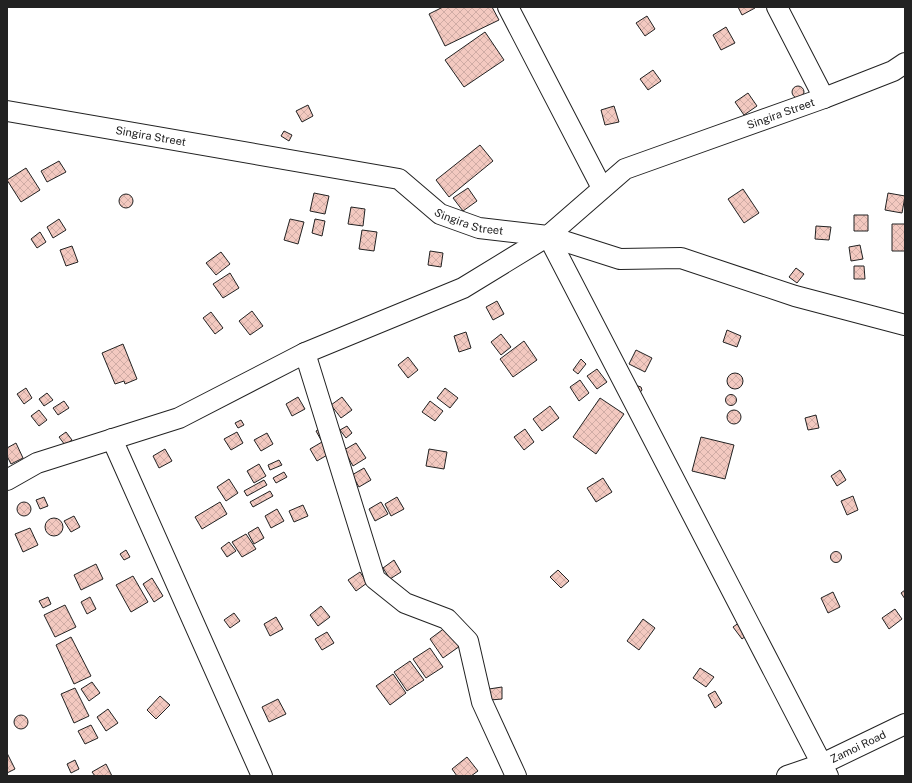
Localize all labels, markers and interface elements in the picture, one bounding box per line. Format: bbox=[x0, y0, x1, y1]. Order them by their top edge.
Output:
street label: Singira Street bbox=[745, 96, 816, 131]
street label: Singira Street bbox=[115, 124, 187, 148]
street label: Singira Street bbox=[432, 206, 504, 237]
street label: Zamoi Road bbox=[828, 728, 888, 765]

